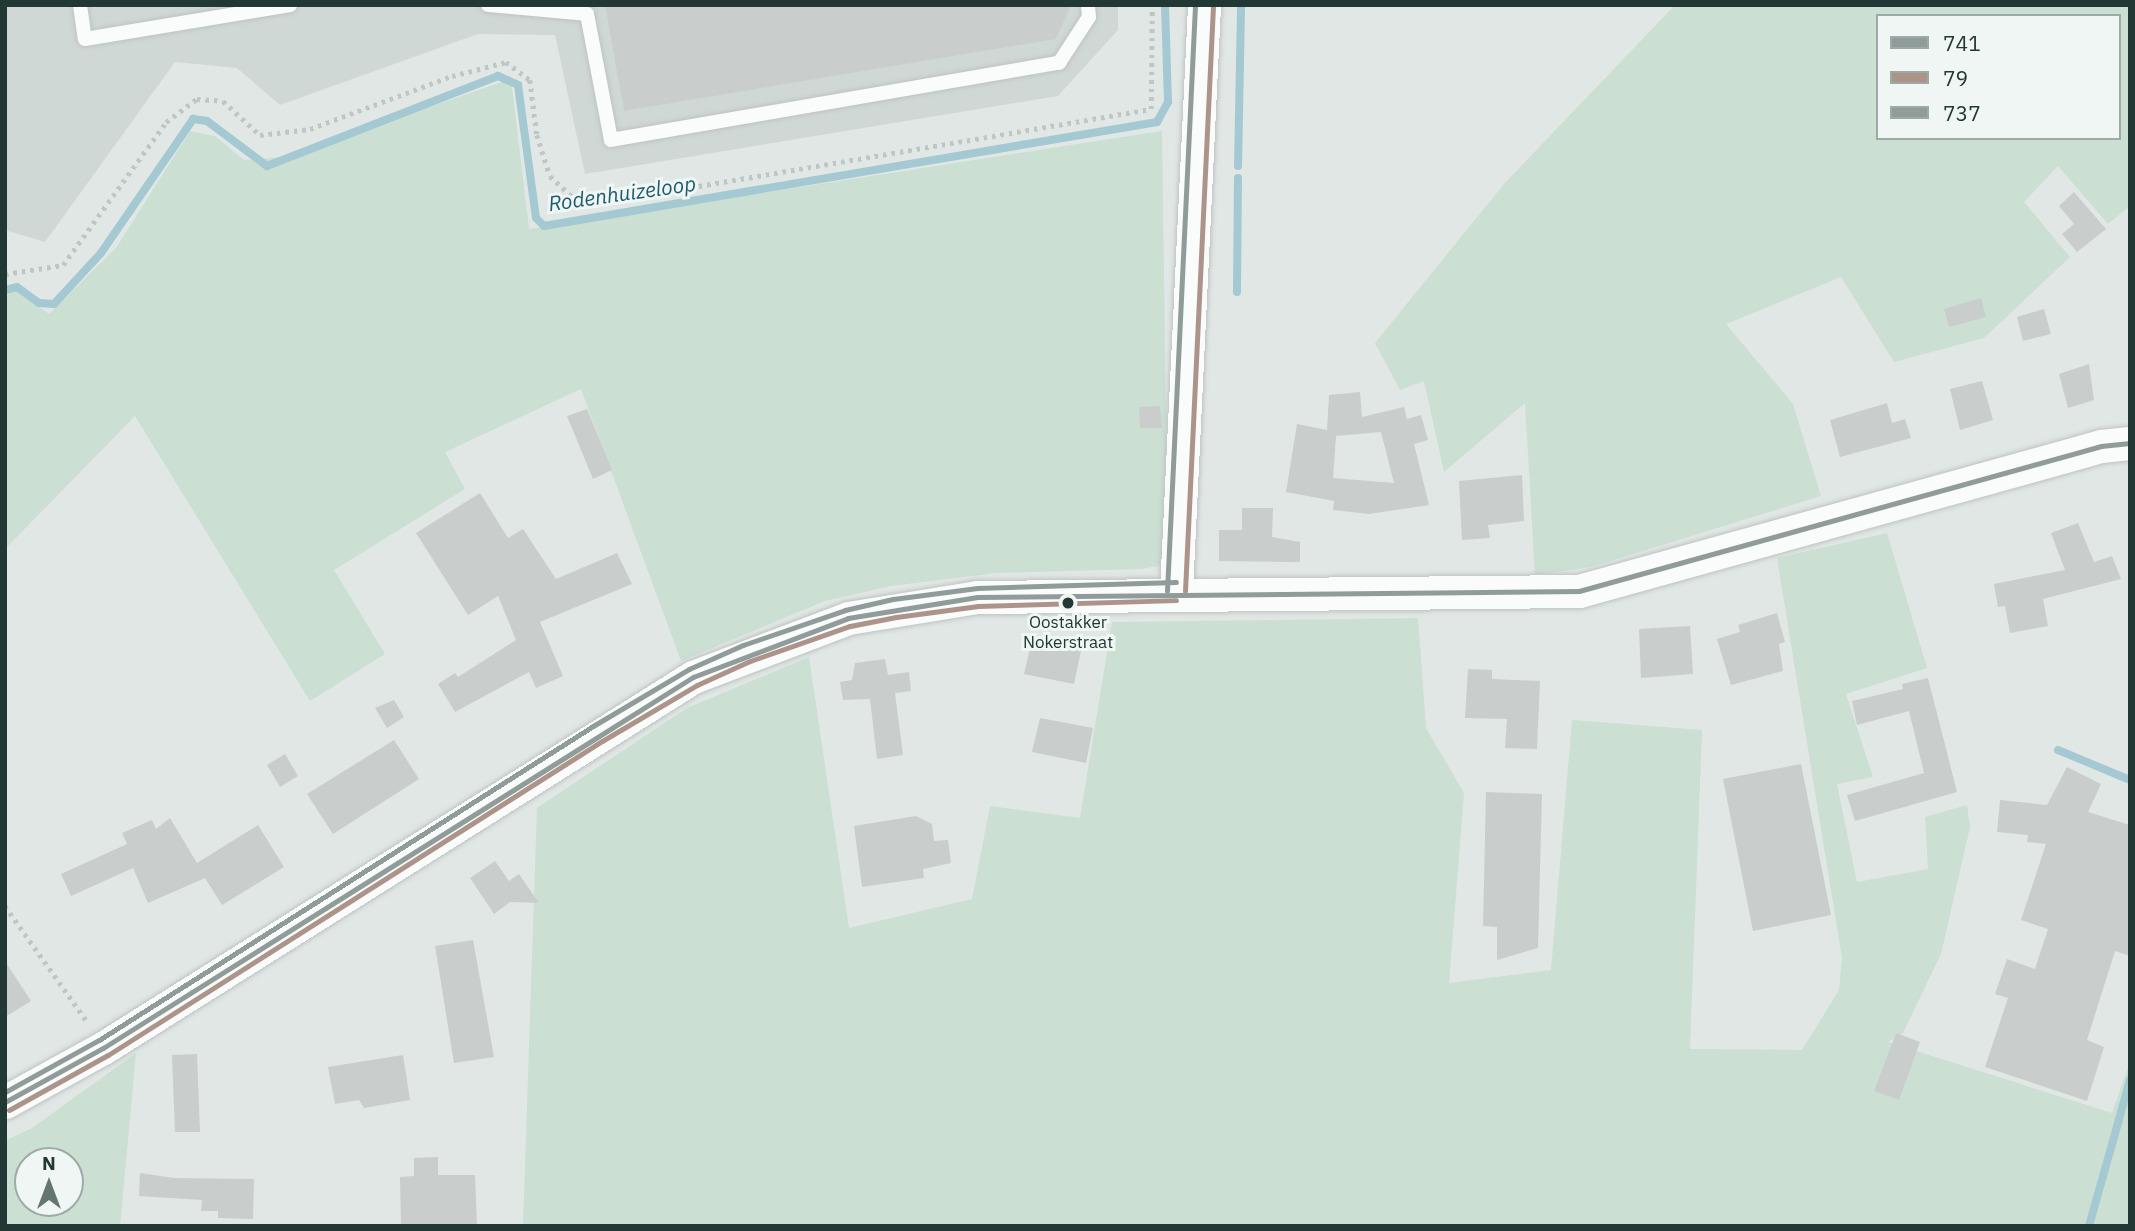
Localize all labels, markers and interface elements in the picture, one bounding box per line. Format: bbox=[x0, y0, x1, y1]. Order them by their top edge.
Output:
legend bbox=[1876, 14, 2121, 140]
text: 741 bbox=[1943, 29, 1981, 57]
text: 79 bbox=[1943, 64, 1968, 92]
text: 737 bbox=[1943, 99, 1981, 127]
water label: Rodenhuizeloop bbox=[547, 170, 697, 216]
marker: Oostakker Nokerstraat bbox=[1061, 596, 1075, 610]
place label: Oostakker Nokerstraat bbox=[1023, 613, 1113, 653]
north arrow bbox=[14, 1147, 84, 1217]
text: N bbox=[42, 1151, 56, 1175]

